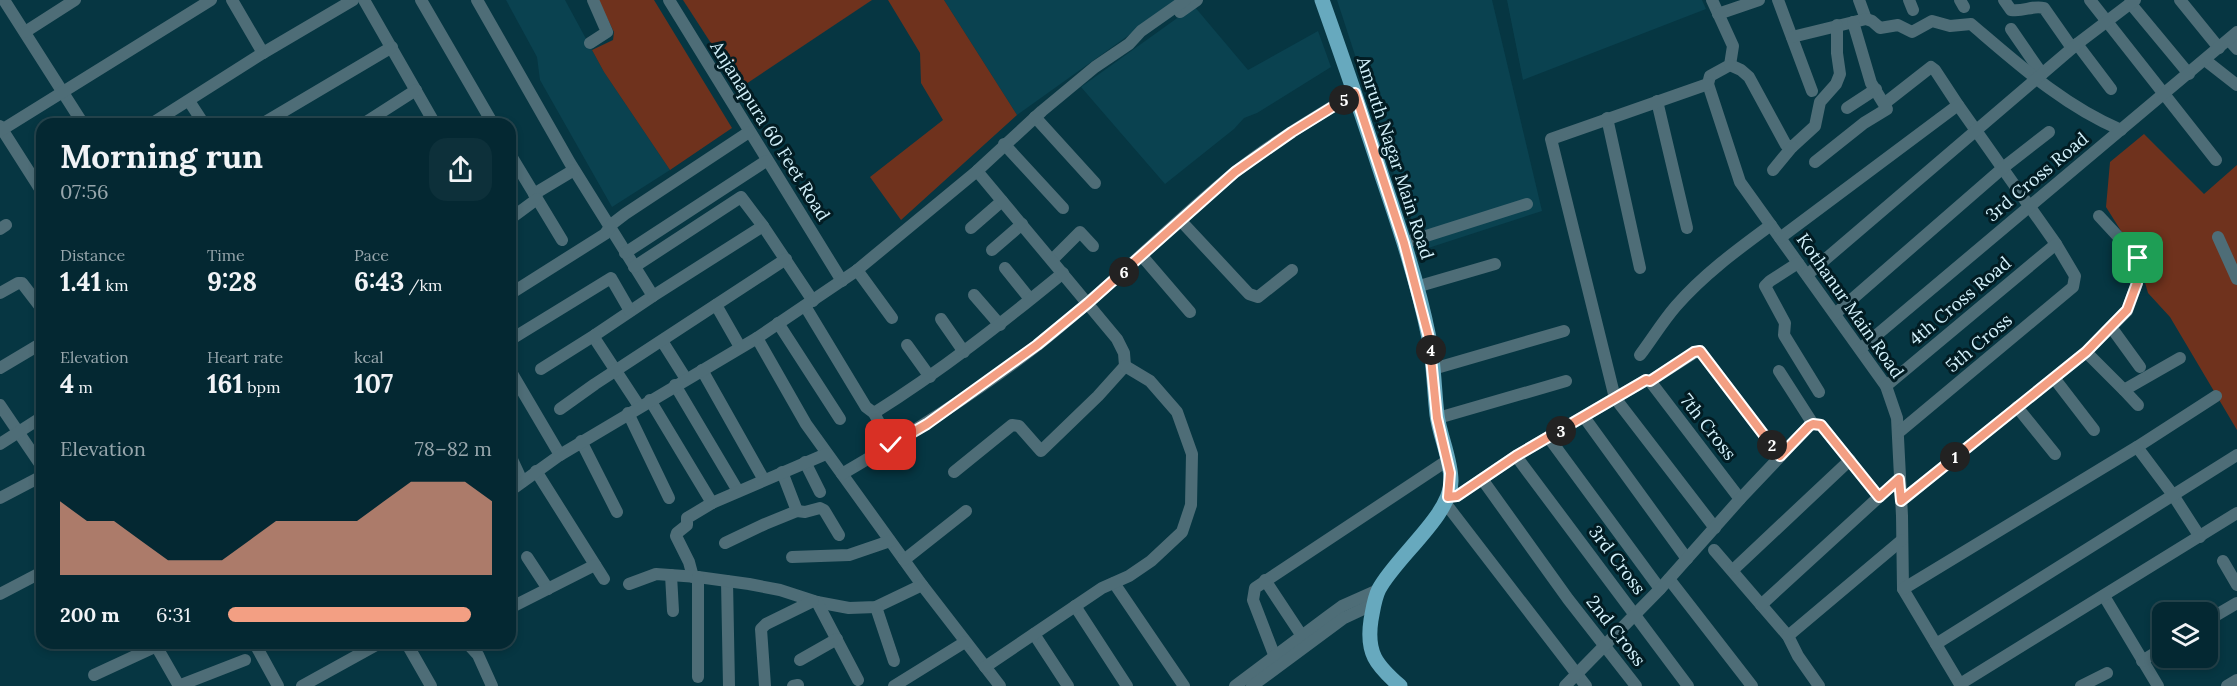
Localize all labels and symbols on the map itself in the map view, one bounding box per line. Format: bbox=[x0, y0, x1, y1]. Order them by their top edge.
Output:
street label: Anjanapura 60 Feet Road bbox=[705, 36, 835, 225]
street label: Amruth Nagar Main Road bbox=[1352, 53, 1439, 262]
pin: 5 bbox=[1329, 85, 1359, 115]
street label: 3rd Cross Road bbox=[1981, 127, 2093, 226]
street label: Kothanur Main Road bbox=[1792, 229, 1909, 383]
pin bbox=[2112, 232, 2163, 283]
street label: 4th Cross Road bbox=[1904, 251, 2016, 350]
pin: 6 bbox=[1109, 257, 1139, 287]
street label: 5th Cross bbox=[1941, 308, 2017, 377]
pin: 4 bbox=[1416, 335, 1446, 365]
street label: 7th Cross bbox=[1675, 389, 1742, 465]
pin: 3 bbox=[1546, 416, 1576, 446]
pin bbox=[865, 419, 916, 470]
pin: 2 bbox=[1757, 430, 1787, 460]
pin: 1 bbox=[1940, 442, 1970, 472]
street label: 3rd Cross bbox=[1584, 521, 1651, 599]
street label: 2nd Cross bbox=[1582, 591, 1651, 671]

